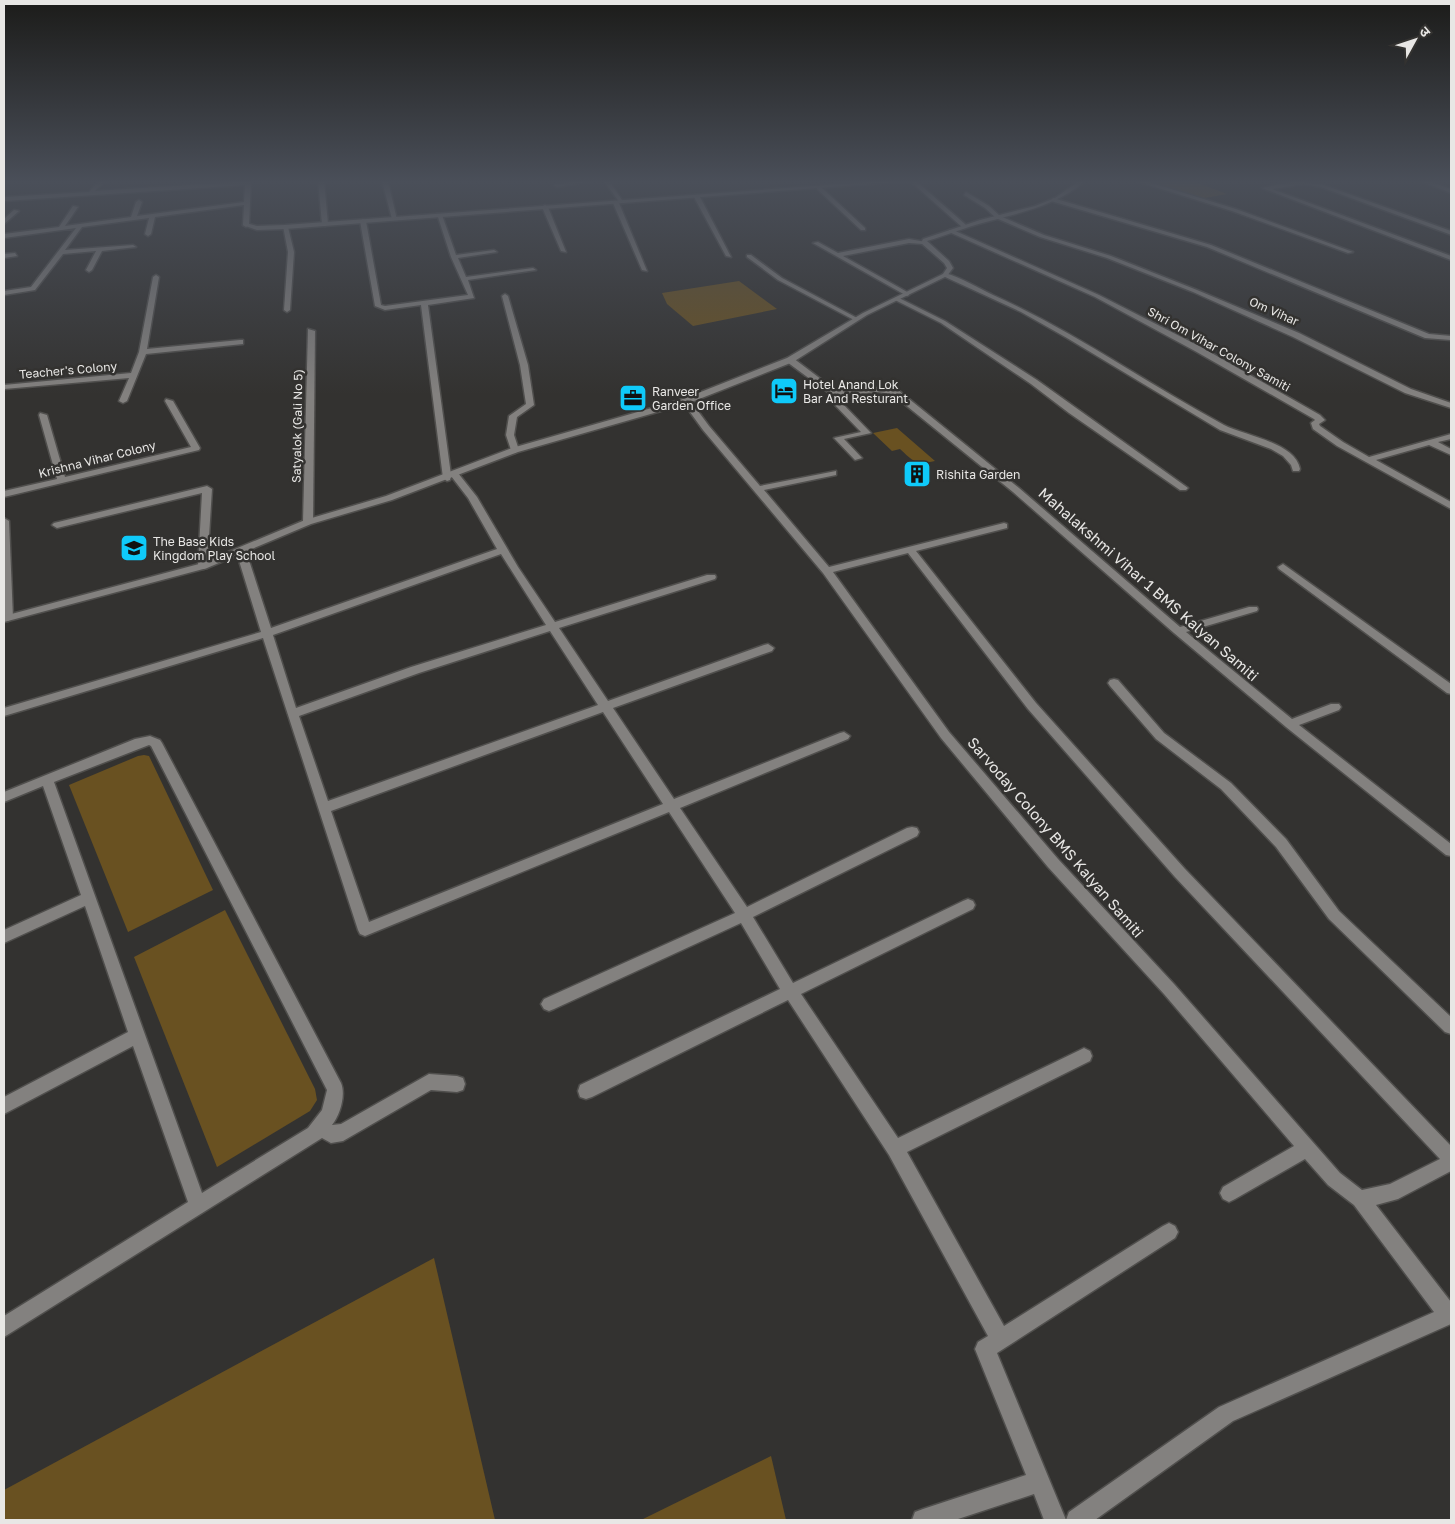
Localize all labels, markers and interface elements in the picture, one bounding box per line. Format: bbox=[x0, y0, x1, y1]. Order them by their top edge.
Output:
north arrow bbox=[1390, 15, 1440, 65]
text: उ bbox=[1416, 23, 1435, 41]
street label: Om Vihar bbox=[1247, 293, 1301, 329]
street label: Shri Om Vihar Colony Samiti bbox=[1145, 303, 1293, 395]
street label: Teacher's Colony bbox=[18, 358, 118, 382]
street label: Satyalok (Gali No 5) bbox=[289, 369, 305, 483]
hotel icon: Hotel Anand Lok Bar And Resturant bbox=[769, 376, 799, 406]
place label: Hotel Anand Lok Bar And Resturant bbox=[803, 377, 908, 406]
office icon: Ranveer Garden Office bbox=[618, 383, 648, 413]
place label: Ranveer Garden Office bbox=[652, 384, 731, 413]
street label: Krishna Vihar Colony bbox=[37, 437, 157, 481]
building icon: Rishita Garden bbox=[902, 459, 932, 489]
place label: Rishita Garden bbox=[936, 467, 1020, 482]
street label: Mahalakshmi Vihar 1 BMS Kalyan Samiti bbox=[1035, 483, 1263, 685]
school or university icon: The Base Kids Kingdom Play School bbox=[119, 533, 149, 563]
place label: The Base Kids Kingdom Play School bbox=[153, 534, 275, 563]
street label: Sarvoday Colony BMS Kalyan Samiti bbox=[964, 733, 1148, 941]

